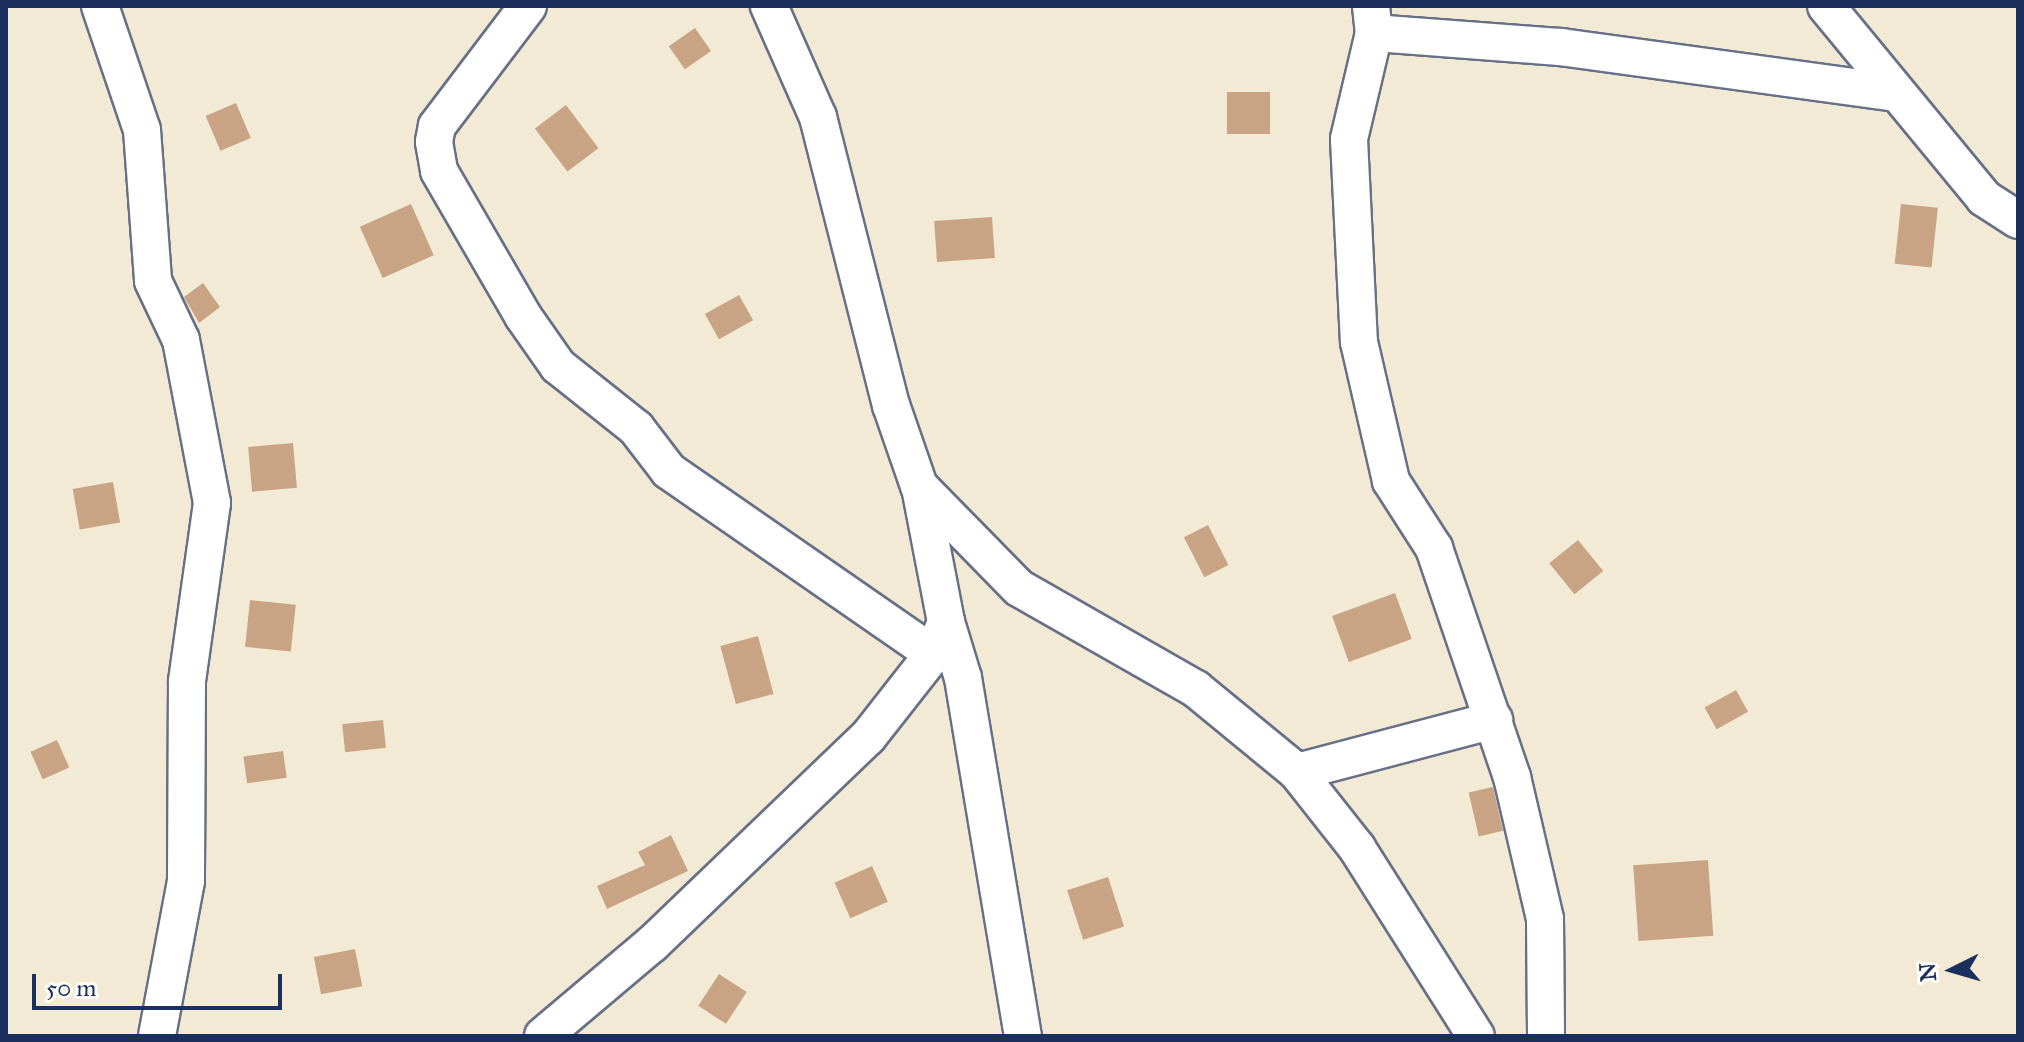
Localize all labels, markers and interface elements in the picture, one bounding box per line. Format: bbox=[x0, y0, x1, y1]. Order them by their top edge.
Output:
north arrow bbox=[1912, 930, 1992, 1010]
scale bar bbox=[36, 958, 286, 1008]
text: N bbox=[1913, 962, 1942, 983]
text: 50 m bbox=[46, 973, 96, 1003]

